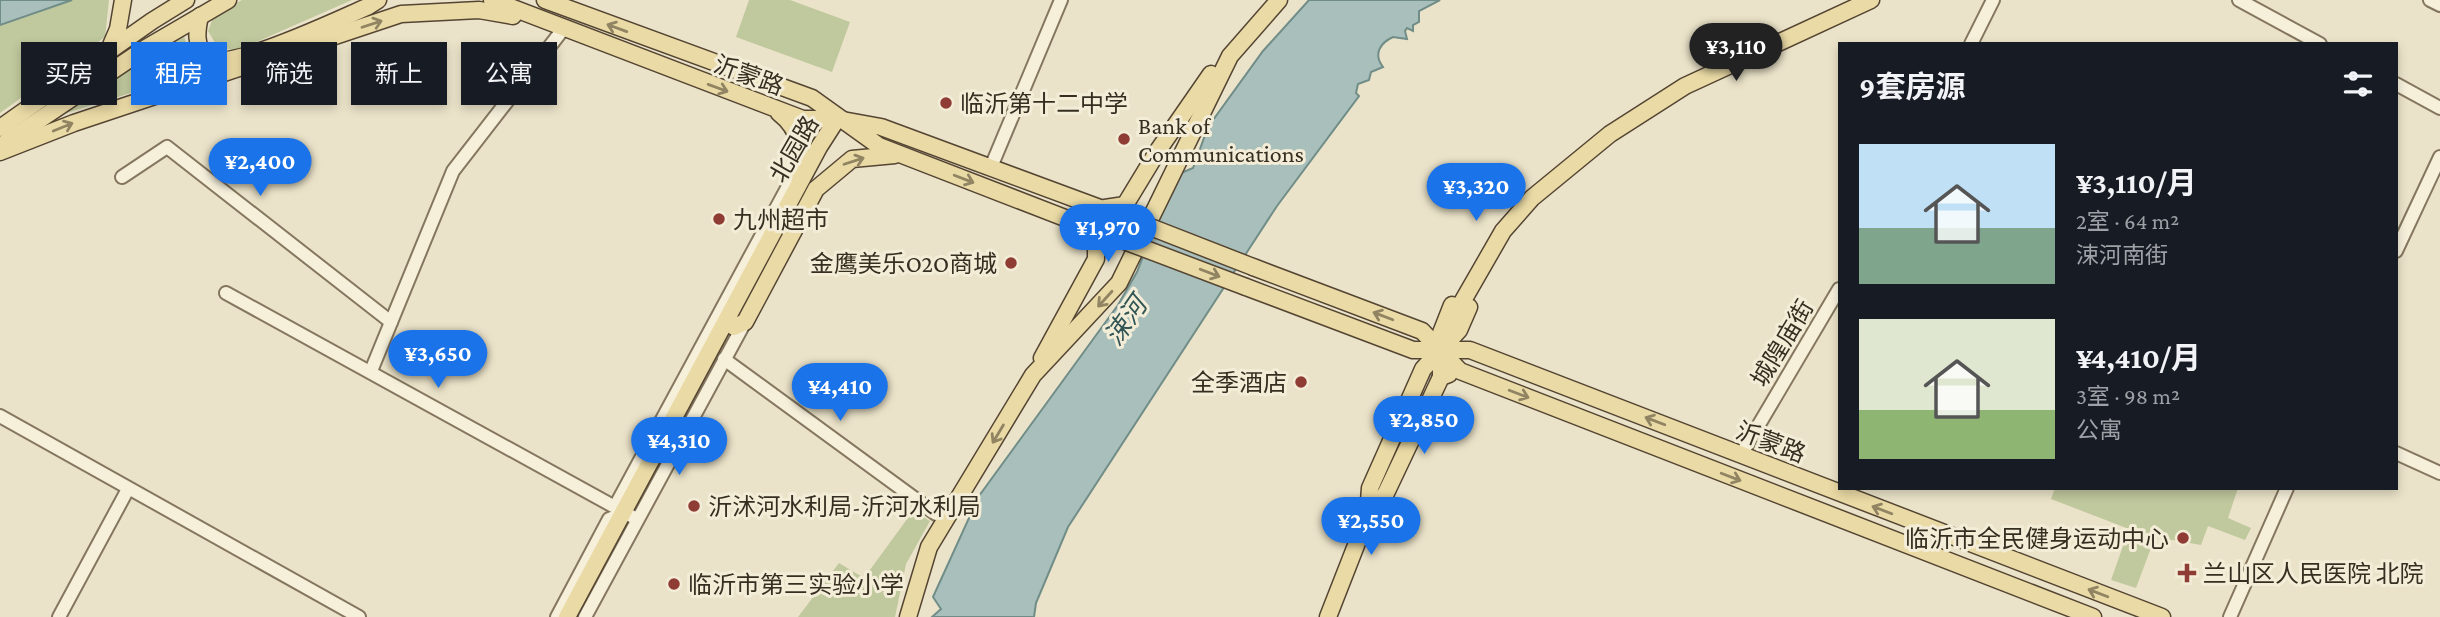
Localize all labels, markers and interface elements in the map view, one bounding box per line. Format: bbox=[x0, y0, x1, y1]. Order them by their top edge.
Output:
one-way arrow bbox=[361, 17, 383, 30]
one-way arrow bbox=[607, 20, 629, 33]
pin: ¥3,110 bbox=[1679, 24, 1793, 83]
text: ¥3,110 bbox=[1705, 33, 1767, 59]
chip: 买房 bbox=[21, 42, 117, 105]
chip: 租房 bbox=[131, 42, 227, 105]
chip: 筛选 bbox=[241, 42, 337, 105]
chip: 新上 bbox=[351, 42, 447, 105]
chip: 公寓 bbox=[461, 42, 557, 105]
street label: 沂蒙路 bbox=[711, 50, 787, 100]
icon: filters bbox=[2339, 65, 2377, 103]
text: 9套房源 bbox=[1859, 70, 1965, 103]
one-way arrow bbox=[707, 82, 728, 95]
place label: 临沂第十二中学 bbox=[960, 90, 1128, 117]
marker: 临沂第十二中学 bbox=[938, 95, 954, 111]
street label: 北园路 bbox=[764, 111, 824, 187]
place label: Bank of Communications bbox=[1138, 112, 1304, 167]
one-way arrow bbox=[52, 120, 74, 133]
marker: Bank of Communications bbox=[1116, 131, 1132, 147]
pin: ¥2,400 bbox=[203, 138, 317, 198]
text: ¥2,400 bbox=[225, 148, 295, 174]
one-way arrow bbox=[842, 154, 864, 166]
pin: ¥3,320 bbox=[1419, 164, 1533, 223]
text: ¥3,110/月 bbox=[2076, 166, 2197, 199]
icon: home bbox=[1915, 172, 1999, 256]
one-way arrow bbox=[953, 173, 975, 186]
text: ¥3,320 bbox=[1443, 173, 1509, 199]
pin: ¥1,970 bbox=[1051, 204, 1165, 264]
place label: 九州超市 bbox=[733, 206, 829, 233]
text: 2室 · 64 m² bbox=[2076, 208, 2179, 234]
marker: 九州超市 bbox=[711, 211, 727, 227]
text: ¥1,970 bbox=[1076, 214, 1140, 240]
text: 涑河南街 bbox=[2076, 242, 2168, 268]
place label: 金鹰美乐O2O商城 bbox=[810, 250, 997, 277]
marker: 金鹰美乐O2O商城 bbox=[1003, 255, 1019, 271]
one-way arrow bbox=[1198, 268, 1220, 281]
water label: 涑河 bbox=[1099, 287, 1156, 351]
one-way arrow bbox=[1097, 290, 1113, 308]
street label: 城隍庙街 bbox=[1746, 295, 1818, 391]
one-way arrow bbox=[1372, 309, 1394, 321]
pin: ¥3,650 bbox=[381, 330, 495, 390]
text: ¥3,650 bbox=[404, 340, 472, 366]
text: ¥4,410/月 bbox=[2076, 341, 2201, 374]
icon: home bbox=[1915, 347, 1999, 431]
pin: ¥4,410 bbox=[783, 364, 897, 423]
place label: 全季酒店 bbox=[1191, 369, 1287, 396]
text: ¥4,410 bbox=[808, 373, 872, 399]
marker: 全季酒店 bbox=[1293, 374, 1309, 390]
text: 3室 · 98 m² bbox=[2076, 383, 2180, 409]
one-way arrow bbox=[1508, 389, 1530, 402]
pin: ¥2,850 bbox=[1367, 396, 1481, 456]
text: ¥2,850 bbox=[1389, 406, 1459, 432]
one-way arrow bbox=[1644, 414, 1666, 427]
street label: 沂蒙路 bbox=[1733, 416, 1809, 468]
text: 公寓 bbox=[2076, 417, 2122, 443]
pin: ¥4,310 bbox=[622, 418, 736, 477]
one-way arrow bbox=[990, 423, 1004, 443]
text: ¥4,310 bbox=[647, 427, 711, 453]
one-way arrow bbox=[1720, 471, 1742, 484]
place label: 沂沭河水利局-沂河水利局 bbox=[708, 493, 981, 520]
marker: 沂沭河水利局-沂河水利局 bbox=[686, 498, 702, 514]
pin: ¥2,550 bbox=[1314, 498, 1428, 557]
one-way arrow bbox=[1871, 502, 1893, 515]
text: ¥2,550 bbox=[1337, 507, 1405, 533]
place label: 临沂市全民健身运动中心 bbox=[1905, 525, 2169, 552]
marker: 临沂市全民健身运动中心 bbox=[2175, 530, 2191, 546]
place label: 兰山区人民医院 北院 bbox=[2203, 560, 2424, 587]
marker: 兰山区人民医院 北院 bbox=[2177, 563, 2197, 583]
place label: 临沂市第三实验小学 bbox=[688, 571, 904, 598]
marker: 临沂市第三实验小学 bbox=[666, 576, 682, 592]
one-way arrow bbox=[2088, 585, 2109, 598]

